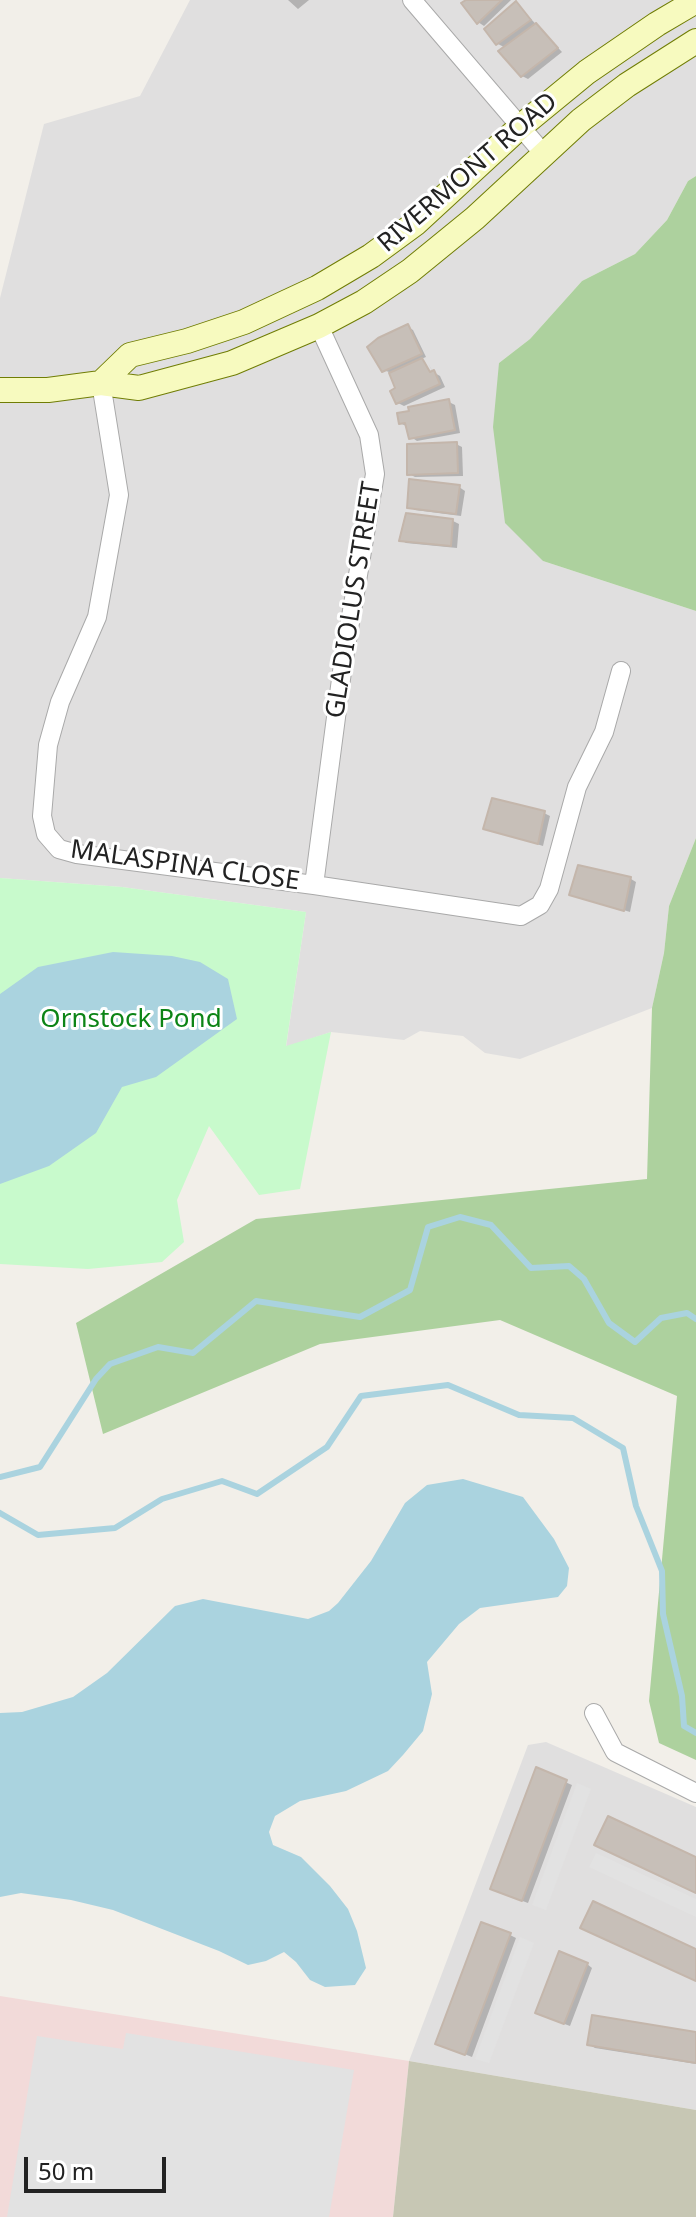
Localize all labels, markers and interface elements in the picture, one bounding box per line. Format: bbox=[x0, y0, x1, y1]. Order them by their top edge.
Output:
street label: RIVERMONT ROAD bbox=[372, 87, 564, 259]
street label: GLADIOLUS STREET bbox=[320, 480, 388, 720]
street label: MALASPINA CLOSE bbox=[68, 834, 302, 898]
park label: Ornstock Pond bbox=[40, 1004, 222, 1036]
scale bar bbox=[28, 2141, 170, 2191]
text: 50 m bbox=[38, 2154, 94, 2187]

